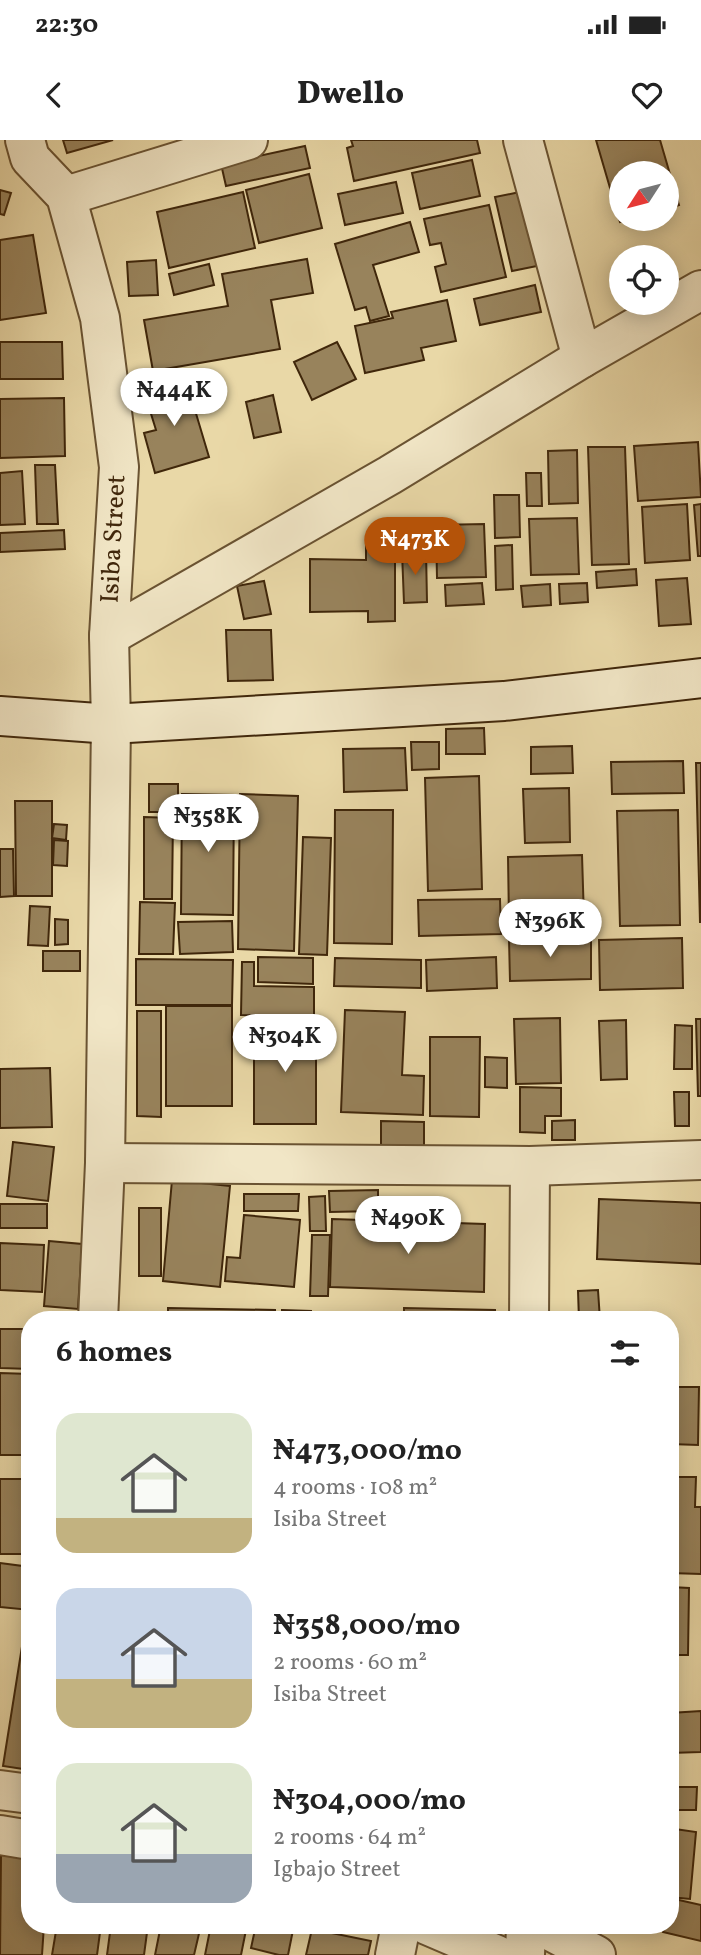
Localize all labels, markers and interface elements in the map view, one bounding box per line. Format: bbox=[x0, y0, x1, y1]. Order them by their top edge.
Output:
text: 22:30 bbox=[35, 7, 98, 43]
text: Dwello bbox=[297, 73, 404, 117]
icon: back bbox=[35, 76, 73, 114]
icon: heart bbox=[628, 76, 666, 114]
north arrow bbox=[609, 161, 679, 231]
map controls bbox=[609, 161, 679, 315]
button: locate bbox=[609, 245, 679, 315]
pin: ₦444K bbox=[125, 369, 223, 428]
text: ₦444K bbox=[136, 375, 212, 407]
street label: Isiba Street bbox=[93, 474, 135, 604]
pin: ₦473K bbox=[366, 518, 464, 577]
text: ₦473K bbox=[380, 524, 450, 556]
pin: ₦358K bbox=[159, 794, 257, 854]
text: ₦358K bbox=[174, 801, 242, 833]
pin: ₦396K bbox=[501, 900, 599, 959]
text: ₦396K bbox=[515, 906, 585, 938]
pin: ₦304K bbox=[236, 1014, 334, 1074]
text: ₦304K bbox=[249, 1021, 321, 1053]
pin: ₦490K bbox=[359, 1196, 457, 1256]
text: ₦490K bbox=[371, 1203, 445, 1235]
text: 6 homes bbox=[56, 1332, 172, 1374]
icon: filters bbox=[606, 1334, 644, 1372]
text: ₦473,000/mo bbox=[273, 1430, 462, 1472]
icon: home bbox=[112, 1441, 196, 1525]
text: 4 rooms · 108 m² bbox=[273, 1472, 437, 1504]
text: Isiba Street bbox=[273, 1504, 387, 1536]
text: ₦358,000/mo bbox=[273, 1605, 460, 1647]
icon: home bbox=[112, 1616, 196, 1700]
text: 2 rooms · 60 m² bbox=[273, 1647, 427, 1679]
text: Isiba Street bbox=[273, 1679, 387, 1711]
text: ₦304,000/mo bbox=[273, 1780, 466, 1822]
icon: home bbox=[112, 1791, 196, 1875]
text: 2 rooms · 64 m² bbox=[273, 1822, 426, 1854]
text: Igbajo Street bbox=[273, 1854, 401, 1886]

